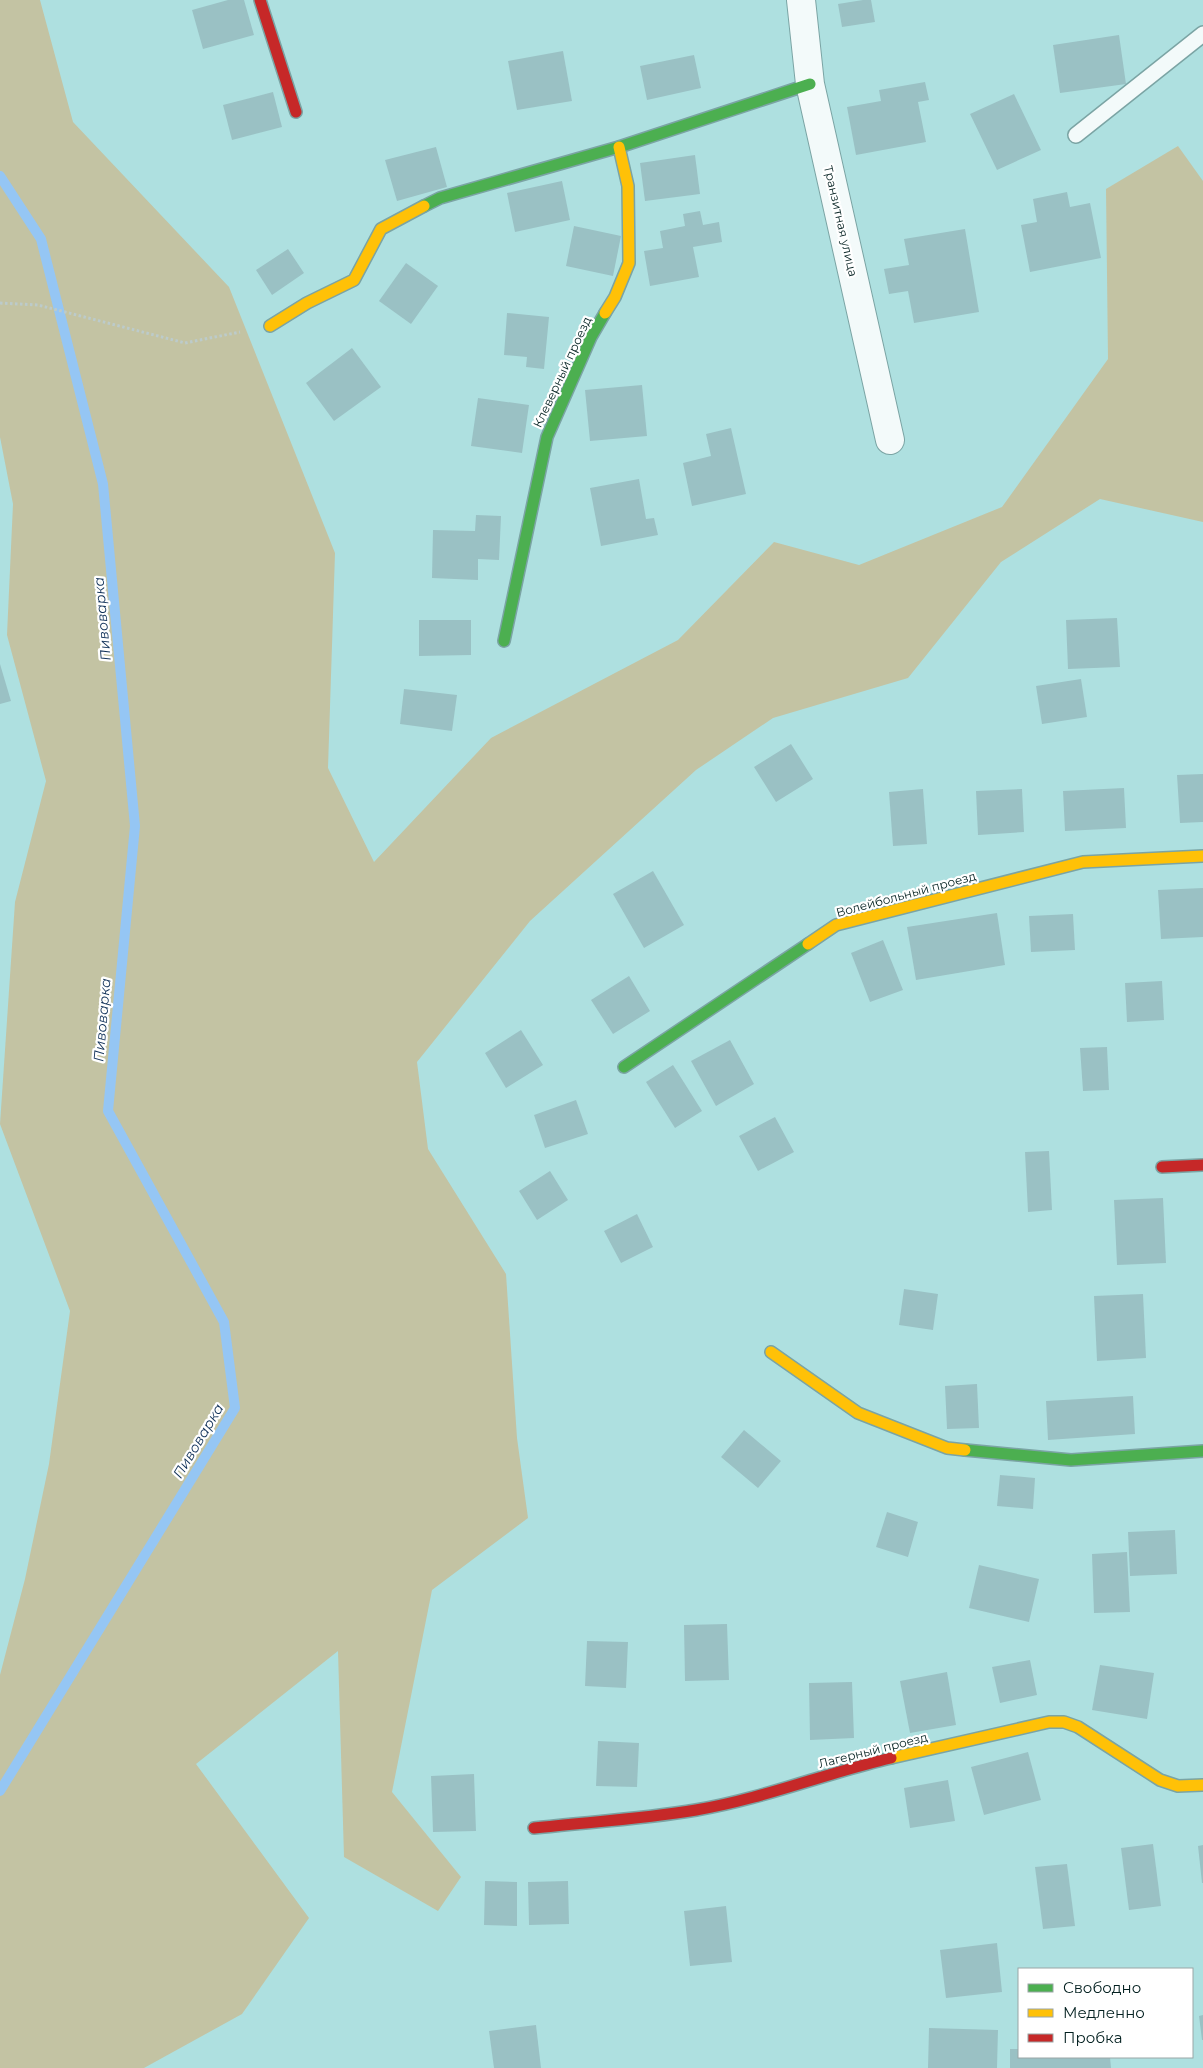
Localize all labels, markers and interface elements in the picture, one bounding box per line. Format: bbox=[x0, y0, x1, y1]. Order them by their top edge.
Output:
street label: Транзитная улица bbox=[821, 164, 861, 278]
street label: Клеверный проезд bbox=[530, 314, 594, 430]
water label: Пивоварка bbox=[89, 576, 115, 662]
street label: Волейбольный проезд bbox=[834, 868, 978, 920]
water label: Пивоварка bbox=[89, 977, 115, 1063]
water label: Пивоварка bbox=[169, 1400, 227, 1482]
street label: Лагерный проезд bbox=[817, 1729, 929, 1771]
legend bbox=[1018, 1968, 1193, 2058]
text: Свободно bbox=[1063, 1978, 1141, 1997]
text: Медленно bbox=[1063, 2003, 1145, 2022]
text: Пробка bbox=[1063, 2028, 1122, 2047]

